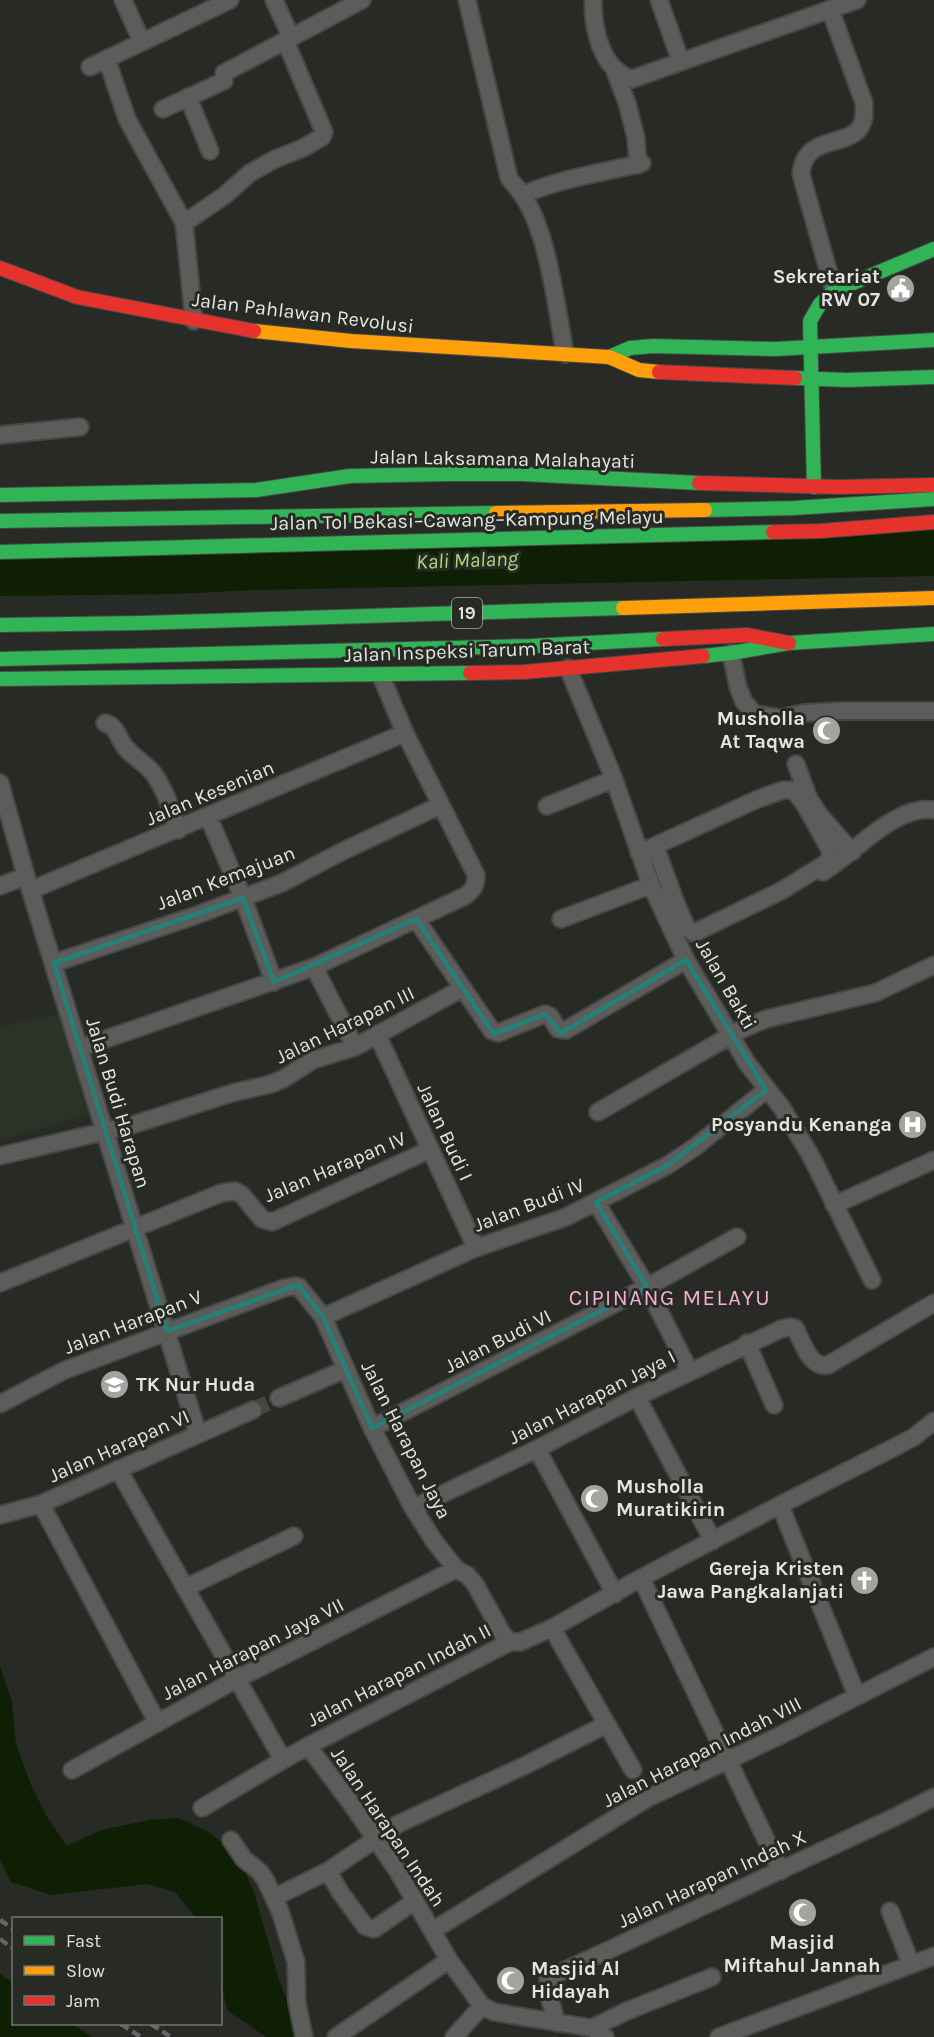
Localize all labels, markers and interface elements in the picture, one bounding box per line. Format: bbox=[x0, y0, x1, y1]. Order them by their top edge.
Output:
place label: Sekretariat RW 07 bbox=[773, 265, 880, 311]
public building icon: Sekretariat RW 07 bbox=[885, 272, 917, 304]
street label: Jalan Pahlawan Revolusi bbox=[191, 288, 415, 338]
street label: Jalan Laksamana Malahayati bbox=[370, 445, 636, 473]
street label: Jalan Tol Bekasi–Cawang–Kampung Melayu bbox=[270, 505, 664, 535]
water label: Kali Malang bbox=[416, 546, 520, 574]
road number: 19 bbox=[452, 598, 482, 628]
street label: Jalan Inspeksi Tarum Barat bbox=[343, 635, 591, 667]
place label: Musholla At Taqwa bbox=[717, 707, 805, 753]
mosque icon: Musholla At Taqwa bbox=[810, 714, 842, 746]
street label: Jalan Kesenian bbox=[143, 756, 277, 830]
street label: Jalan Kemajuan bbox=[154, 841, 298, 915]
street label: Jalan Bakti bbox=[691, 935, 761, 1033]
street label: Jalan Harapan III bbox=[272, 981, 418, 1069]
street label: Jalan Budi Harapan bbox=[81, 1015, 155, 1191]
street label: Jalan Budi I bbox=[412, 1079, 478, 1185]
hospital icon: Posyandu Kenanga bbox=[897, 1108, 929, 1140]
place label: Posyandu Kenanga bbox=[711, 1113, 892, 1136]
street label: Jalan Harapan IV bbox=[261, 1127, 409, 1207]
street label: Jalan Budi IV bbox=[471, 1173, 587, 1237]
street label: Jalan Harapan V bbox=[61, 1285, 205, 1359]
district label: CIPINANG MELAYU bbox=[569, 1285, 771, 1311]
street label: Jalan Budi VI bbox=[441, 1304, 555, 1378]
street label: Jalan Harapan Jaya I bbox=[505, 1345, 679, 1449]
street label: Jalan Harapan Jaya bbox=[356, 1357, 456, 1523]
school or university icon: TK Nur Huda bbox=[99, 1368, 131, 1400]
place label: TK Nur Huda bbox=[136, 1373, 255, 1396]
street label: Jalan Harapan VI bbox=[45, 1405, 193, 1487]
place label: Musholla Muratikirin bbox=[616, 1475, 725, 1521]
mosque icon: Musholla Muratikirin bbox=[579, 1482, 611, 1514]
place label: Gereja Kristen Jawa Pangkalanjati bbox=[657, 1557, 844, 1603]
church icon: Gereja Kristen Jawa Pangkalanjati bbox=[849, 1564, 881, 1596]
street label: Jalan Harapan Jaya VII bbox=[158, 1593, 348, 1705]
street label: Jalan Harapan Indah II bbox=[303, 1619, 495, 1731]
street label: Jalan Harapan Indah VIII bbox=[599, 1692, 805, 1812]
street label: Jalan Harapan Indah bbox=[326, 1743, 450, 1911]
street label: Jalan Harapan Indah X bbox=[614, 1825, 810, 1933]
mosque icon: Masjid Miftahul Jannah bbox=[786, 1896, 818, 1928]
legend bbox=[12, 1917, 222, 2025]
text: Fast bbox=[66, 1930, 101, 1952]
place label: Masjid Miftahul Jannah bbox=[724, 1931, 880, 1977]
place label: Masjid Al Hidayah bbox=[531, 1957, 620, 2003]
text: Slow bbox=[66, 1960, 105, 1982]
mosque icon: Masjid Al Hidayah bbox=[494, 1964, 526, 1996]
text: Jam bbox=[66, 1990, 100, 2012]

